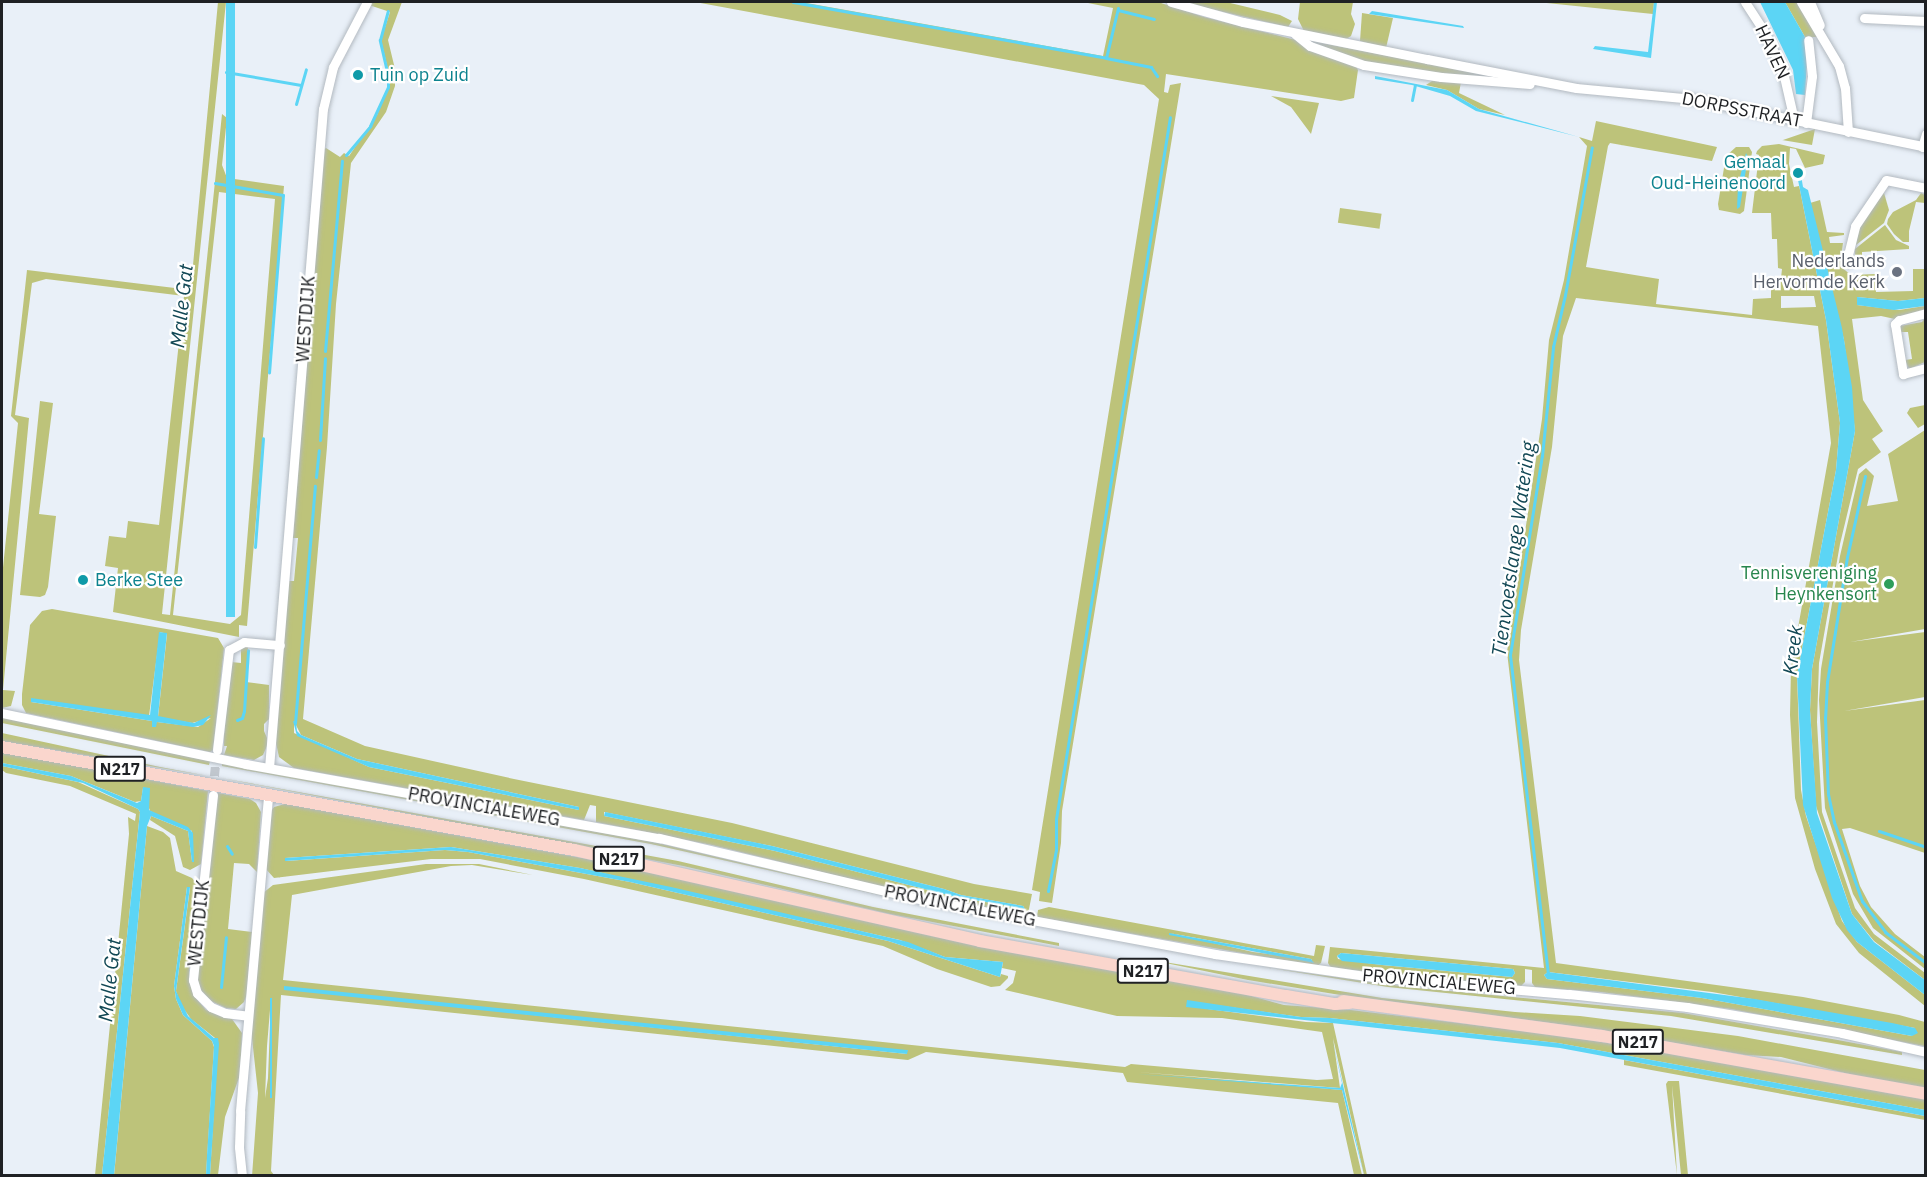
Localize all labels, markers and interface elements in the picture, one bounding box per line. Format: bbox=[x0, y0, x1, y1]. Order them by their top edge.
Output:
street label: HAVEN bbox=[1750, 21, 1794, 83]
place label: Tuin op Zuid bbox=[370, 64, 469, 86]
marker: Tuin op Zuid bbox=[351, 68, 365, 82]
street label: DORPSSTRAAT bbox=[1680, 88, 1804, 132]
place label: Gemaal Oud-Heinenoord bbox=[1651, 152, 1786, 195]
marker: Gemaal Oud-Heinenoord bbox=[1791, 166, 1805, 180]
place label: Nederlands Hervormde Kerk bbox=[1753, 251, 1885, 294]
water label: Malle Gat bbox=[165, 263, 197, 349]
marker: Nederlands Hervormde Kerk bbox=[1890, 265, 1904, 279]
street label: WESTDIJK bbox=[292, 275, 320, 363]
water label: Tienvoetslange Watering bbox=[1486, 440, 1540, 658]
place label: Tennisvereniging Heynkensort bbox=[1741, 563, 1877, 606]
place label: Berke Stee bbox=[95, 569, 183, 591]
marker: Berke Stee bbox=[76, 573, 90, 587]
marker: Tennisvereniging Heynkensort bbox=[1882, 577, 1896, 591]
water label: Kreek bbox=[1777, 624, 1807, 676]
road number: N217 bbox=[93, 756, 147, 782]
street label: PROVINCIALEWEG bbox=[406, 783, 562, 831]
road number: N217 bbox=[592, 846, 646, 872]
street label: WESTDIJK bbox=[184, 879, 214, 967]
street label: PROVINCIALEWEG bbox=[882, 881, 1038, 931]
water label: Malle Gat bbox=[93, 937, 125, 1023]
road number: N217 bbox=[1116, 958, 1170, 984]
street label: PROVINCIALEWEG bbox=[1361, 965, 1517, 999]
road number: N217 bbox=[1611, 1029, 1665, 1055]

